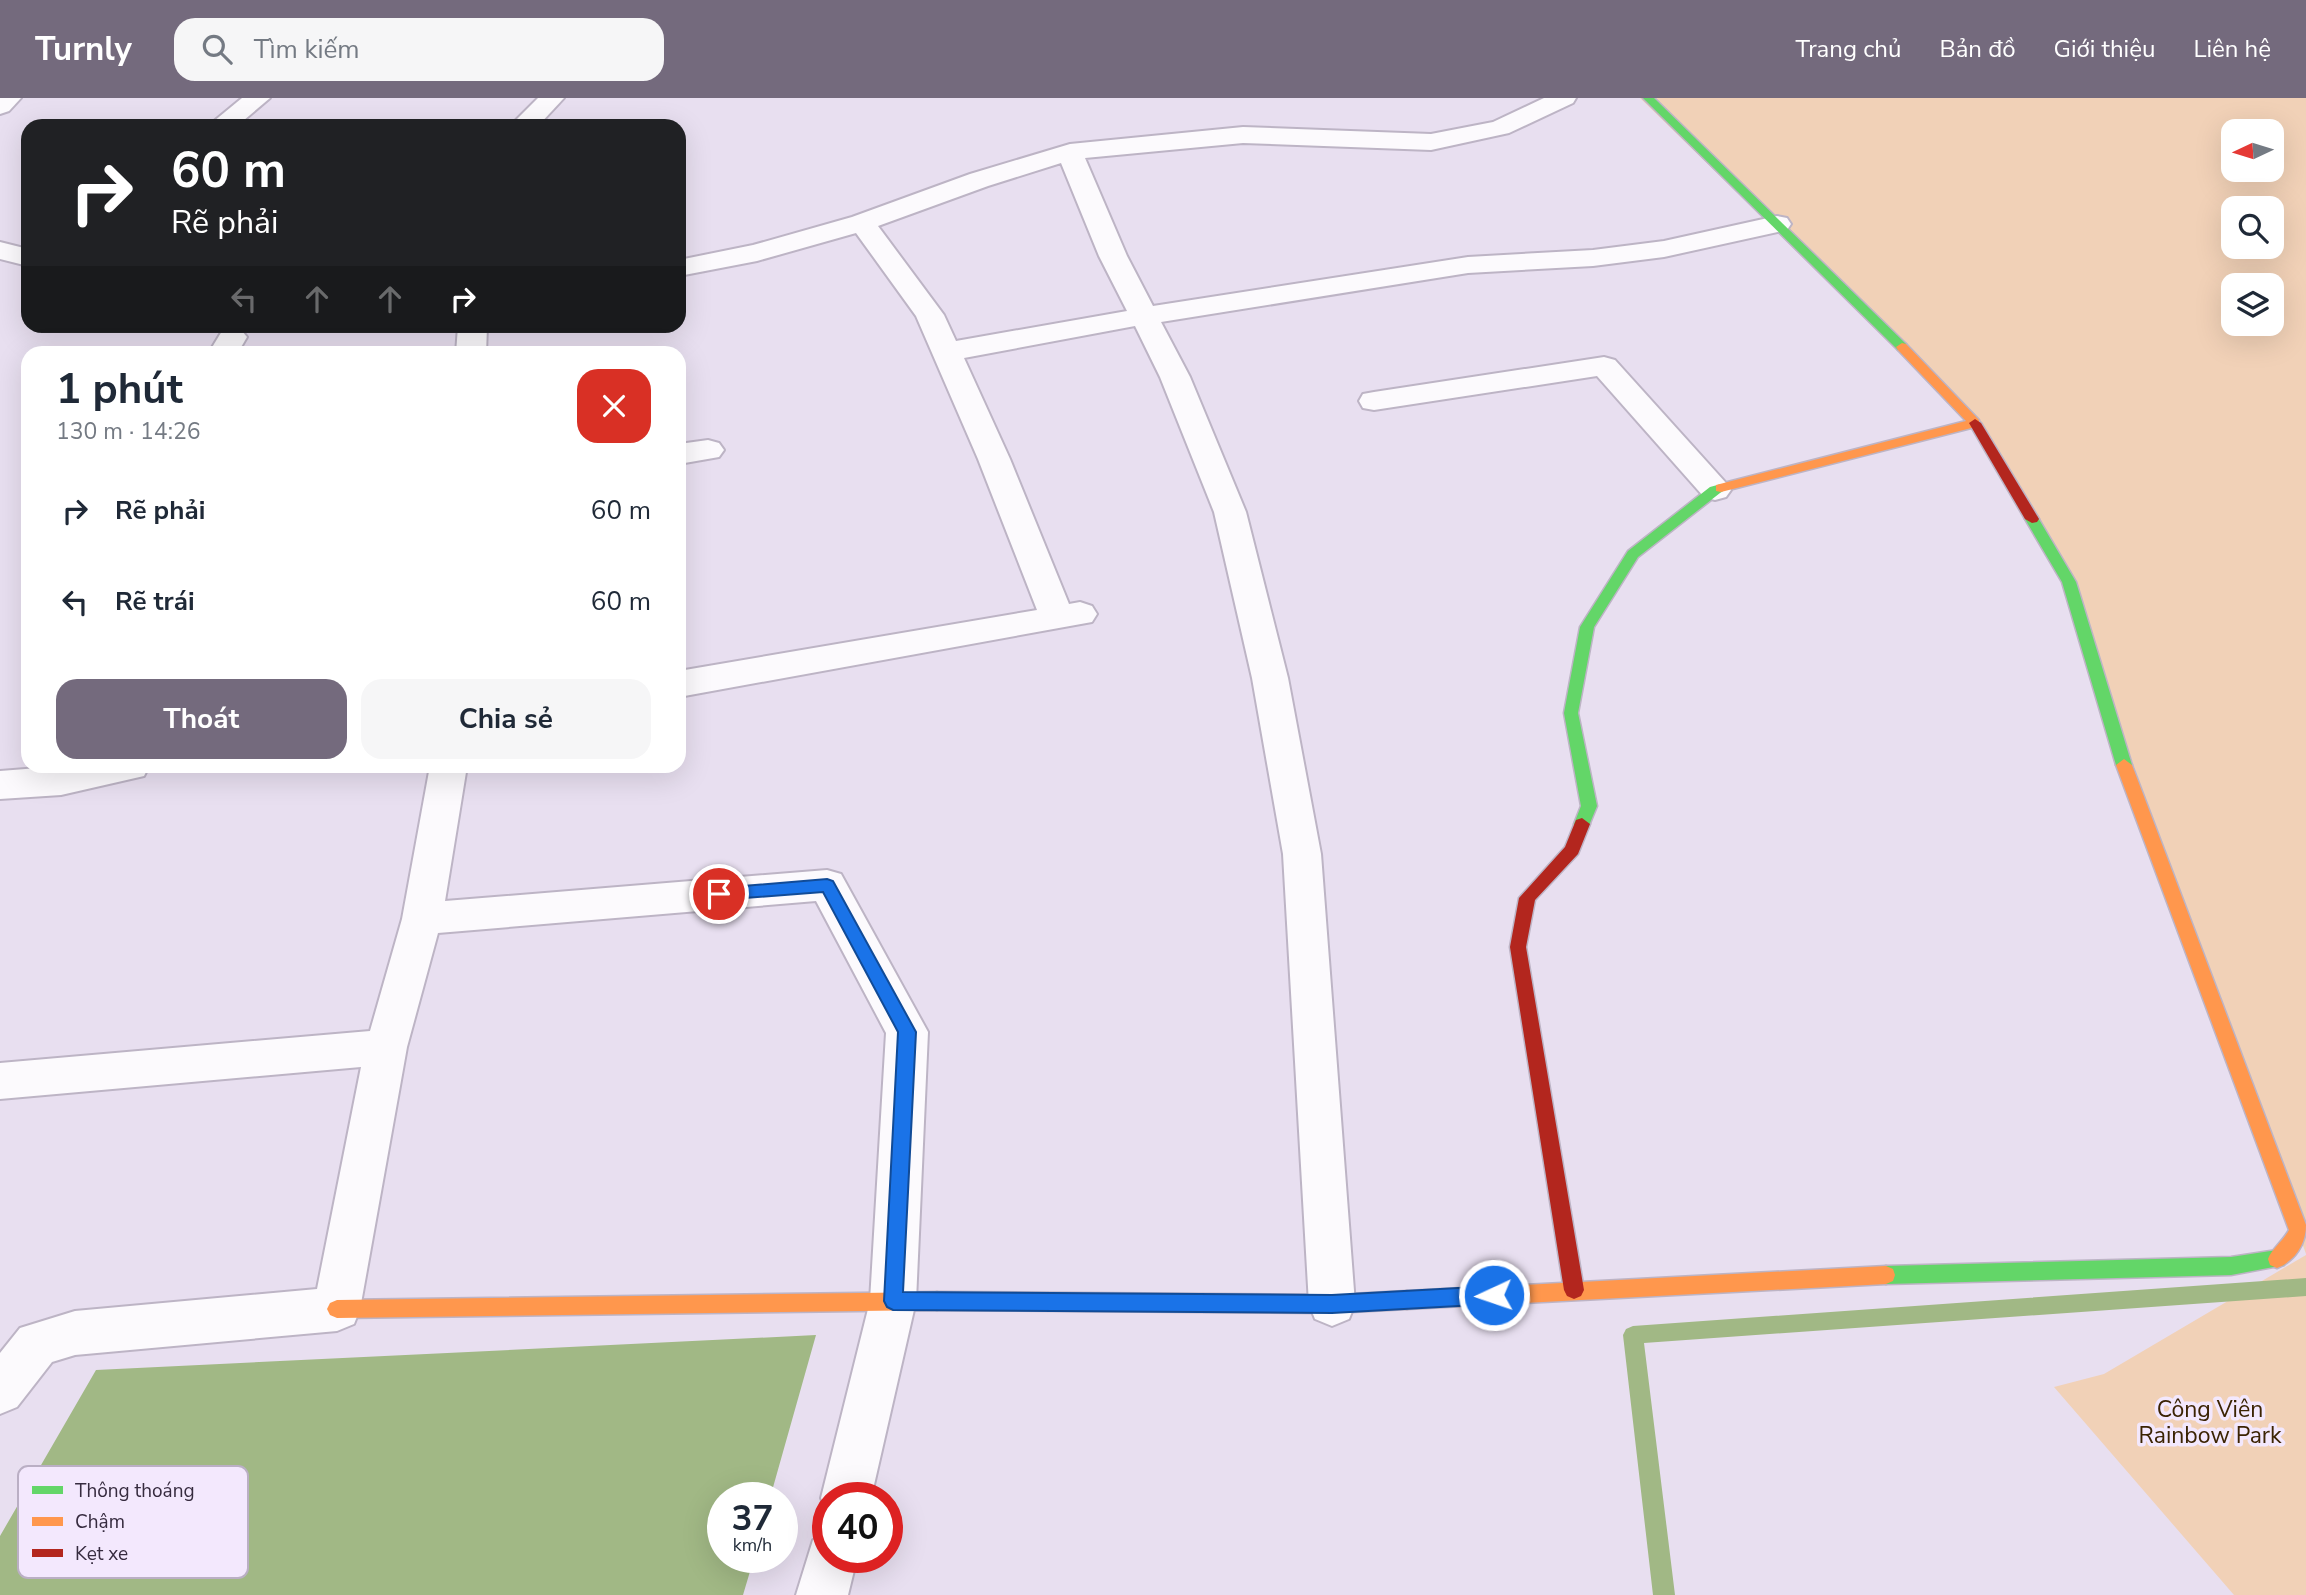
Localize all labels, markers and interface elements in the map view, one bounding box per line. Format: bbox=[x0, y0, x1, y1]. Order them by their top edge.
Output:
search box bbox=[174, 18, 664, 81]
text: Turnly bbox=[35, 27, 132, 72]
icon: search bbox=[198, 30, 236, 68]
text: Tìm kiếm bbox=[254, 32, 360, 67]
text: Trang chủ bbox=[1796, 33, 1901, 65]
text: Bản đồ bbox=[1939, 33, 2016, 65]
text: Giới thiệu bbox=[2054, 33, 2155, 65]
text: Liên hệ bbox=[2193, 33, 2271, 65]
north arrow bbox=[2221, 119, 2284, 182]
map controls bbox=[2221, 119, 2284, 336]
text: 60 m bbox=[171, 137, 286, 204]
icon: right bbox=[56, 147, 147, 238]
button: search bbox=[2221, 196, 2284, 259]
text: Rẽ phải bbox=[171, 201, 279, 244]
button: layers bbox=[2221, 273, 2284, 336]
icon: left bbox=[225, 280, 263, 318]
icon: ahead bbox=[298, 280, 336, 318]
icon: ahead bbox=[371, 280, 409, 318]
icon: right bbox=[444, 280, 482, 318]
text: 1 phút bbox=[56, 361, 183, 418]
button: close bbox=[577, 369, 651, 443]
text: 130 m · 14:26 bbox=[56, 416, 201, 447]
icon: right bbox=[56, 492, 94, 530]
text: Rẽ phải bbox=[115, 493, 205, 528]
text: 60 m bbox=[591, 493, 651, 528]
icon: left bbox=[56, 583, 94, 621]
text: Rẽ trái bbox=[115, 584, 195, 619]
text: 60 m bbox=[591, 584, 651, 619]
button: Thoát bbox=[56, 679, 347, 759]
button: Chia sẻ bbox=[361, 679, 651, 759]
pin bbox=[689, 864, 749, 924]
icon: arrive bbox=[700, 875, 738, 913]
position arrow bbox=[1457, 1258, 1531, 1332]
park label: Công Viên Rainbow Park bbox=[2138, 1394, 2282, 1451]
legend bbox=[18, 1466, 248, 1578]
text: Thông thoáng bbox=[75, 1478, 195, 1504]
speed limit sign: 40 bbox=[812, 1482, 903, 1573]
text: 37 bbox=[731, 1495, 774, 1542]
text: Chậm bbox=[75, 1509, 125, 1535]
text: km/h bbox=[733, 1533, 772, 1557]
text: Kẹt xe bbox=[75, 1541, 128, 1567]

